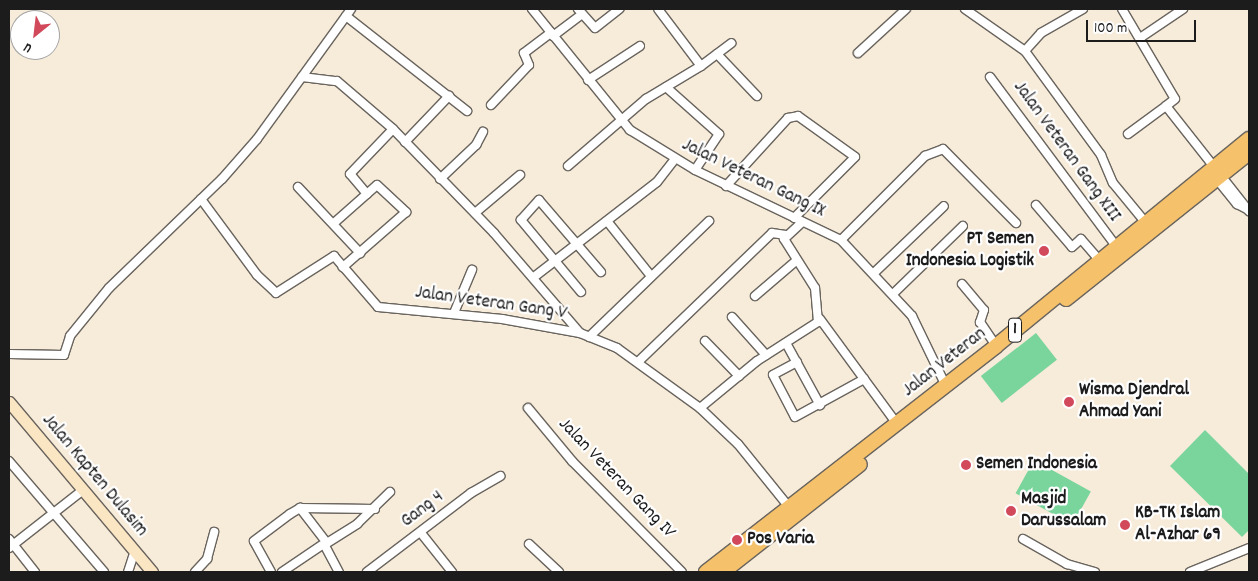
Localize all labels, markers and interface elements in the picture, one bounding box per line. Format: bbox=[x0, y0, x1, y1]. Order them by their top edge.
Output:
north arrow bbox=[10, 10, 60, 60]
scale bar bbox=[1088, 10, 1198, 42]
text: 100 m bbox=[1094, 18, 1127, 40]
text: U bbox=[20, 37, 36, 58]
street label: Jalan Veteran Gang XIII bbox=[1007, 77, 1125, 227]
street label: Jalan Veteran Gang IX bbox=[677, 134, 829, 224]
place label: PT Semen Indonesia Logistik bbox=[906, 229, 1034, 273]
marker: PT Semen Indonesia Logistik bbox=[1038, 245, 1050, 257]
street label: Jalan Veteran Gang V bbox=[413, 282, 569, 326]
road number: 1 bbox=[1008, 314, 1022, 346]
street label: Jalan Veteran bbox=[899, 323, 991, 403]
place label: Wisma Djendral Ahmad Yani bbox=[1079, 380, 1189, 424]
marker: Wisma Djendral Ahmad Yani bbox=[1063, 396, 1075, 408]
street label: Jalan Kapten Dulasim bbox=[36, 410, 152, 542]
street label: Jalan Veteran Gang IV bbox=[552, 414, 680, 544]
place label: Semen Indonesia bbox=[976, 454, 1097, 476]
marker: Semen Indonesia bbox=[960, 459, 972, 471]
street label: Gang 4 bbox=[397, 486, 449, 534]
place label: Masjid Darussalam bbox=[1021, 489, 1106, 533]
place label: KB-TK Islam Al-Azhar 69 bbox=[1135, 503, 1221, 547]
marker: Masjid Darussalam bbox=[1005, 505, 1017, 517]
marker: KB-TK Islam Al-Azhar 69 bbox=[1119, 519, 1131, 531]
place label: Pos Varia bbox=[747, 529, 814, 551]
marker: Pos Varia bbox=[731, 534, 743, 546]

